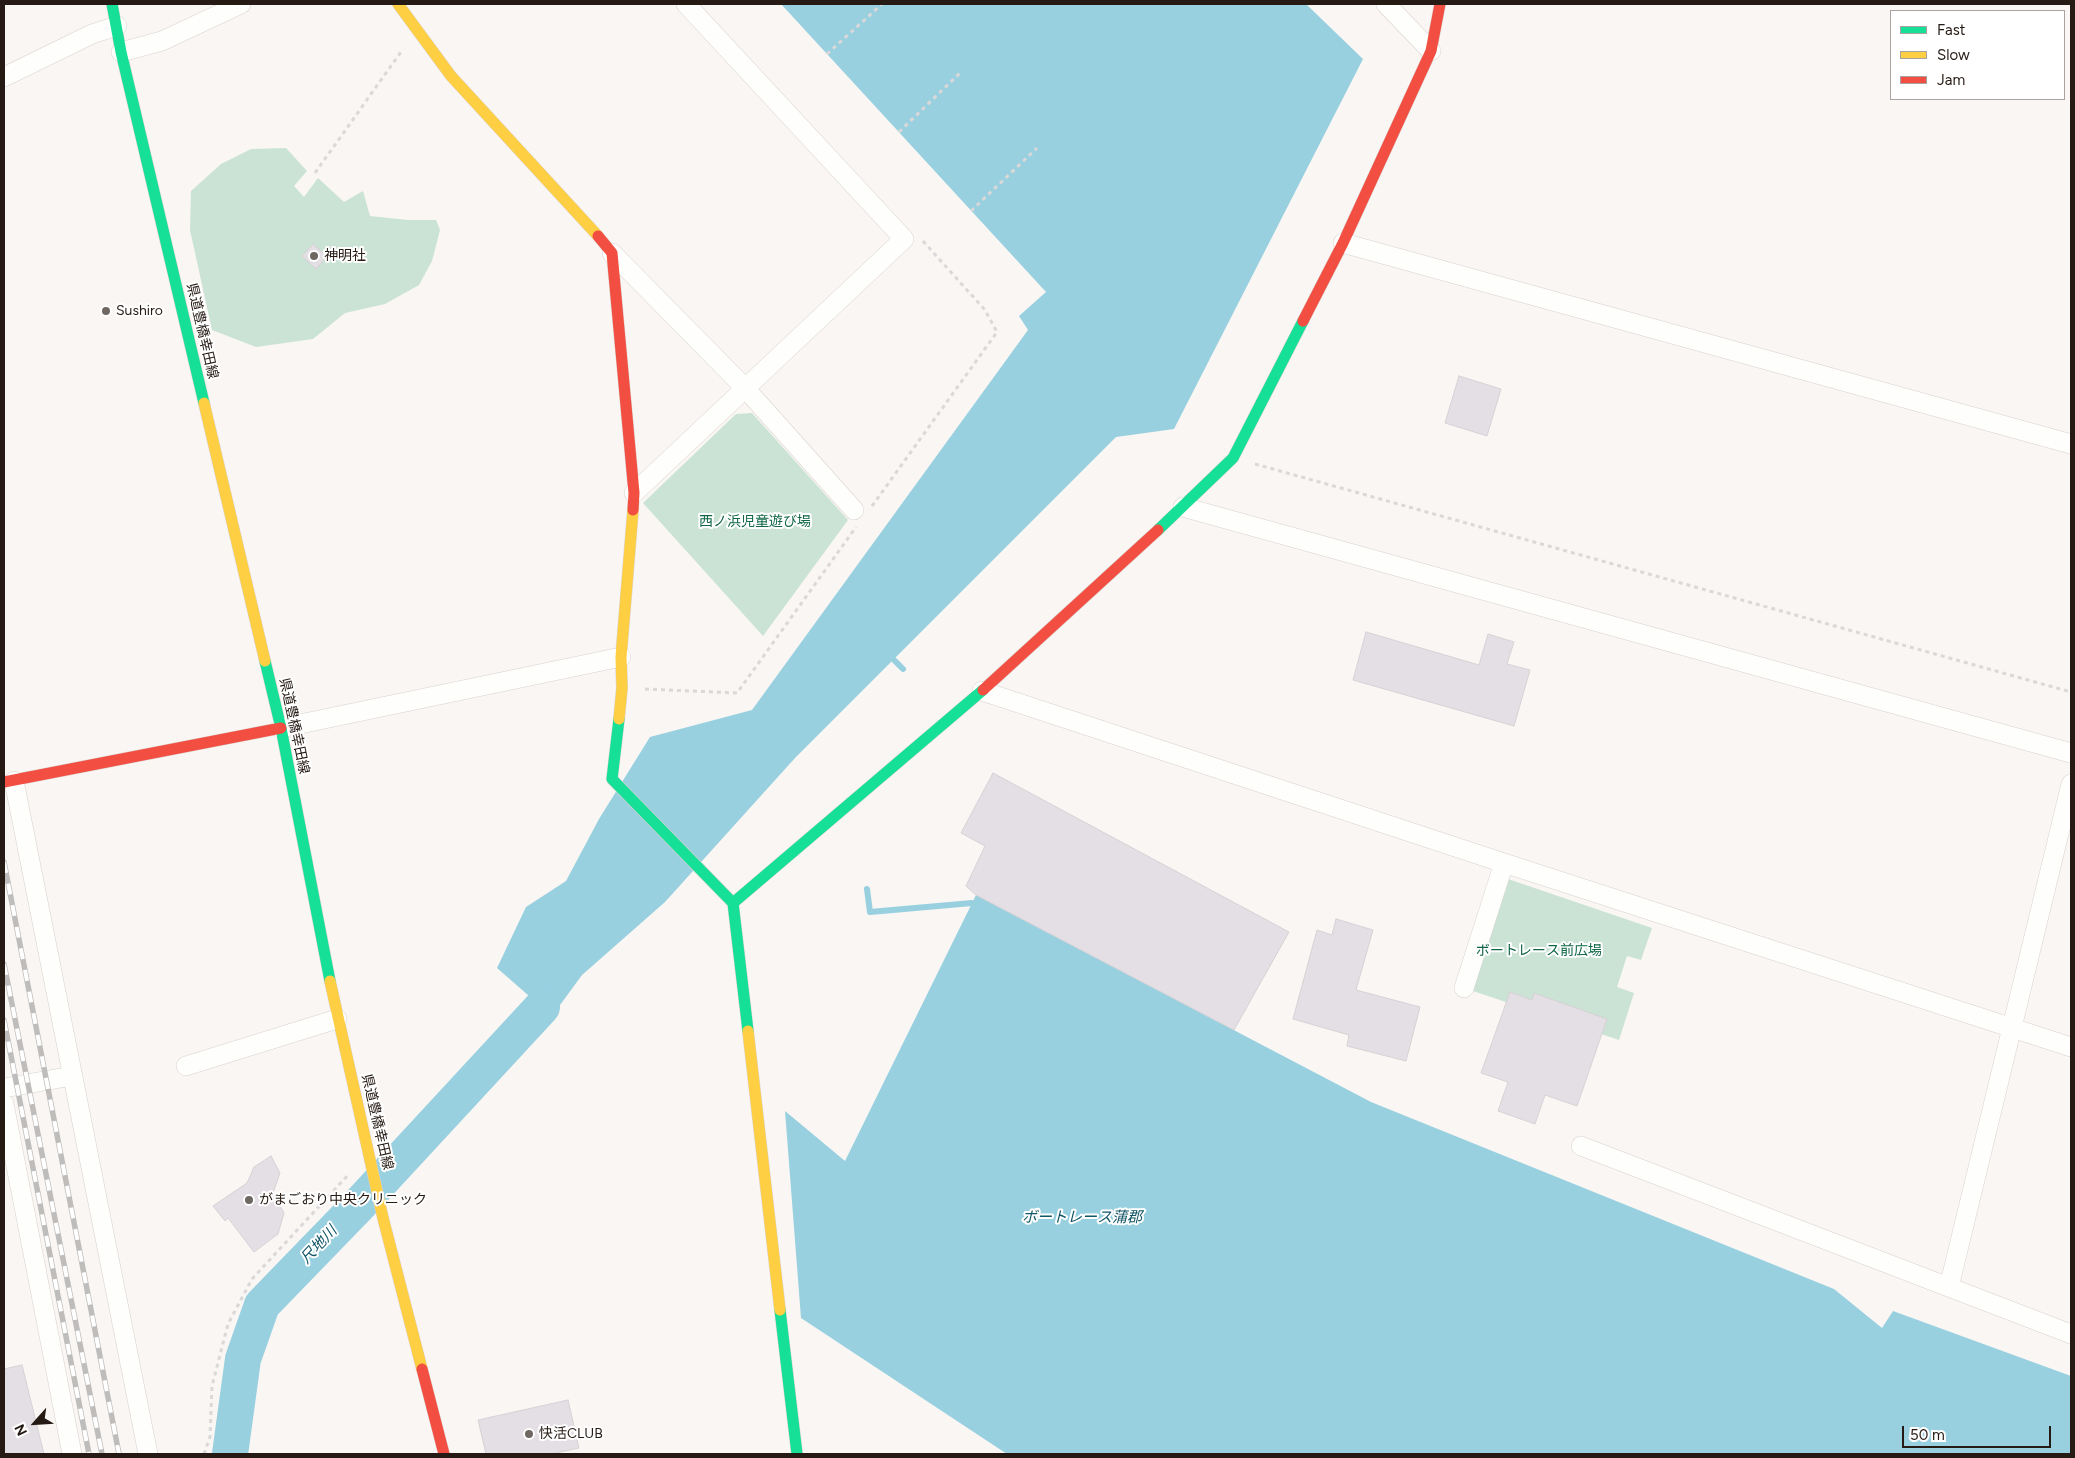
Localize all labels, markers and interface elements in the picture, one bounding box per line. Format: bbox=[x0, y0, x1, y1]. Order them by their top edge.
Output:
legend bbox=[1890, 10, 2065, 100]
text: Fast bbox=[1937, 21, 1965, 39]
text: Slow bbox=[1937, 46, 1970, 64]
text: Jam bbox=[1937, 71, 1965, 89]
place label: 神明社 bbox=[324, 248, 366, 264]
marker: 神明社 bbox=[308, 250, 320, 262]
street label: 県道豊橋幸田線 bbox=[183, 281, 221, 381]
place label: Sushiro bbox=[116, 303, 163, 319]
marker: Sushiro bbox=[100, 305, 112, 317]
park label: 西ノ浜児童遊び場 bbox=[699, 514, 811, 530]
street label: 県道豊橋幸田線 bbox=[276, 676, 312, 776]
park label: ボートレース前広場 bbox=[1476, 943, 1602, 959]
street label: 県道豊橋幸田線 bbox=[358, 1072, 396, 1172]
place label: がまごおり中央クリニック bbox=[259, 1192, 427, 1208]
marker: がまごおり中央クリニック bbox=[243, 1194, 255, 1206]
water label: ボートレース蒲郡 bbox=[1022, 1209, 1142, 1227]
water label: 尺地川 bbox=[297, 1222, 341, 1268]
north arrow bbox=[10, 1398, 60, 1448]
scale bar bbox=[1905, 1416, 2054, 1448]
text: N bbox=[11, 1421, 31, 1438]
place label: 快活CLUB bbox=[539, 1426, 603, 1442]
text: 50 m bbox=[1910, 1426, 1945, 1444]
marker: 快活CLUB bbox=[523, 1428, 535, 1440]

